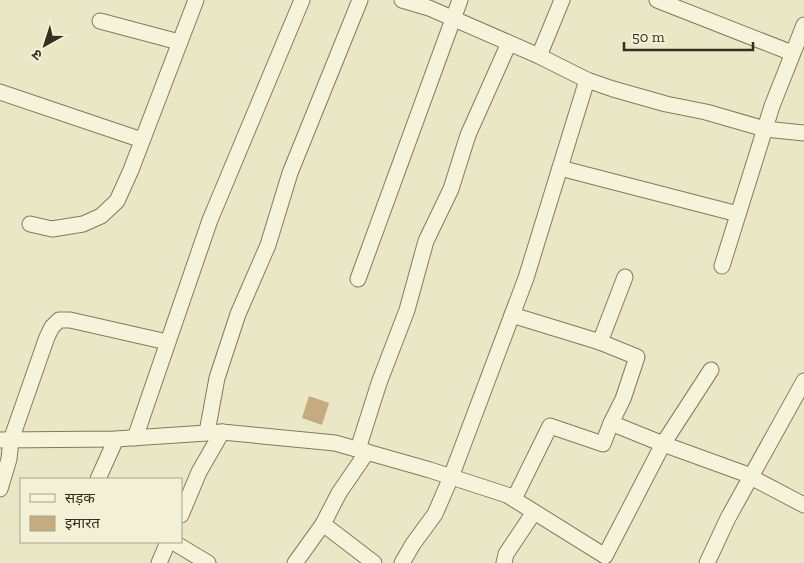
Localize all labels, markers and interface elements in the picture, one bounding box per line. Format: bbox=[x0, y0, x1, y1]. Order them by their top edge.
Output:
north arrow bbox=[20, 20, 70, 70]
scale bar bbox=[624, 20, 753, 52]
text: 50 m bbox=[632, 28, 665, 46]
text: उ bbox=[28, 45, 46, 64]
legend bbox=[20, 478, 182, 543]
text: सड़क bbox=[65, 489, 95, 507]
text: इमारत bbox=[65, 514, 100, 532]

